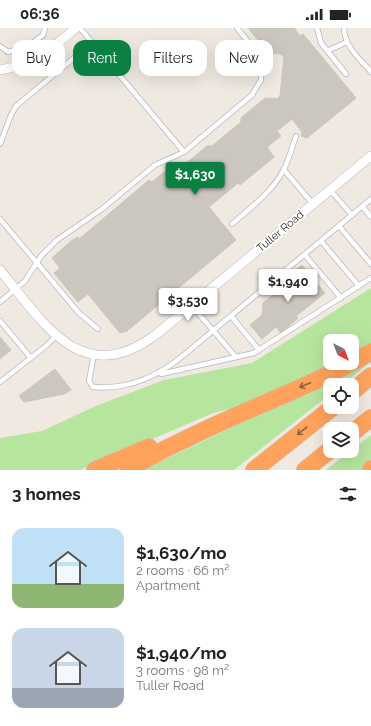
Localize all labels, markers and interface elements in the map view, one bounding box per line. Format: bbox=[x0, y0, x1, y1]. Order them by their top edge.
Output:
text: 06:36 bbox=[20, 5, 60, 23]
chip: Buy bbox=[12, 40, 65, 76]
chip: Rent bbox=[73, 40, 131, 76]
chip: Filters bbox=[139, 40, 207, 76]
chip: New bbox=[215, 40, 273, 76]
pin: $1,630 bbox=[162, 162, 228, 196]
text: $1,630 bbox=[175, 167, 215, 182]
street label: Tuller Road bbox=[254, 208, 307, 255]
pin: $1,940 bbox=[255, 269, 321, 303]
text: $1,940 bbox=[268, 274, 308, 289]
pin: $3,530 bbox=[155, 288, 221, 322]
text: $3,530 bbox=[168, 293, 208, 308]
north arrow bbox=[323, 334, 359, 370]
map controls bbox=[323, 334, 359, 458]
button: locate bbox=[323, 378, 359, 414]
one-way arrow bbox=[299, 382, 311, 390]
button: layers bbox=[323, 422, 359, 458]
one-way arrow bbox=[297, 427, 308, 436]
icon: filters bbox=[337, 483, 359, 505]
text: 3 homes bbox=[12, 484, 81, 504]
text: $1,630/mo bbox=[136, 543, 227, 563]
icon: home bbox=[44, 544, 92, 592]
text: 2 rooms · 66 m² bbox=[136, 563, 229, 578]
text: Apartment bbox=[136, 578, 200, 593]
text: $1,940/mo bbox=[136, 643, 227, 663]
icon: home bbox=[44, 644, 92, 692]
text: 3 rooms · 98 m² bbox=[136, 663, 229, 678]
text: Tuller Road bbox=[136, 678, 204, 693]

